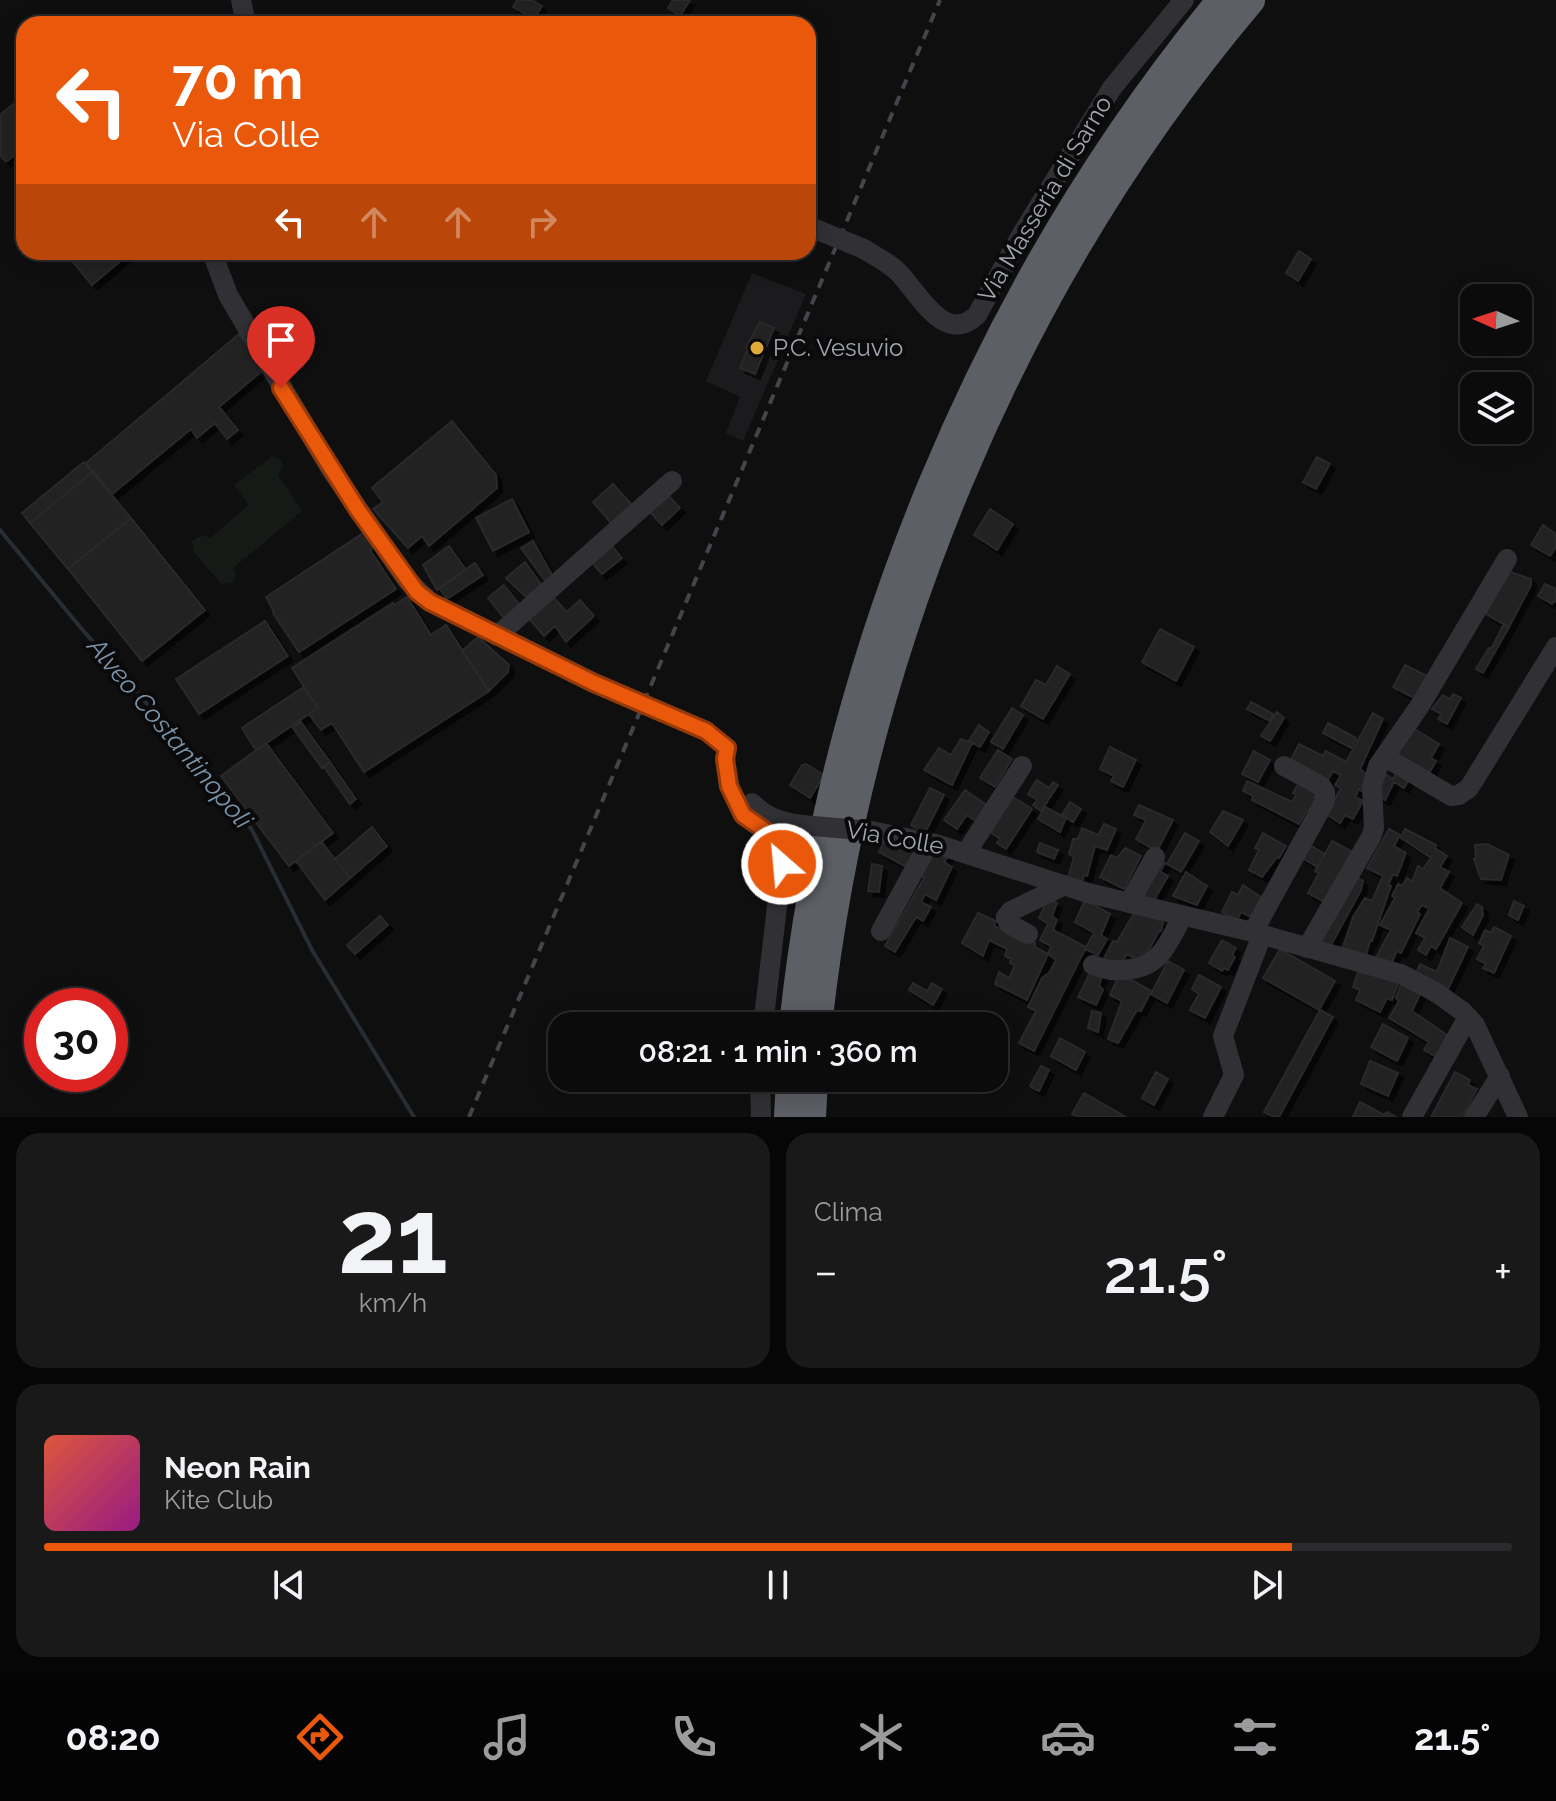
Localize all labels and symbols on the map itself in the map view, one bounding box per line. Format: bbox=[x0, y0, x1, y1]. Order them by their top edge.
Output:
street label: Via Masseria di Sarno bbox=[971, 90, 1118, 307]
north arrow bbox=[1460, 284, 1532, 356]
pin bbox=[247, 306, 315, 388]
place label: P.C. Vesuvio bbox=[773, 333, 903, 362]
marker: P.C. Vesuvio bbox=[748, 339, 766, 357]
water label: Alveo Costantinopoli bbox=[80, 630, 259, 835]
street label: Via Colle bbox=[844, 815, 946, 860]
position arrow bbox=[740, 822, 824, 906]
speed limit sign: 30 bbox=[24, 988, 128, 1092]

